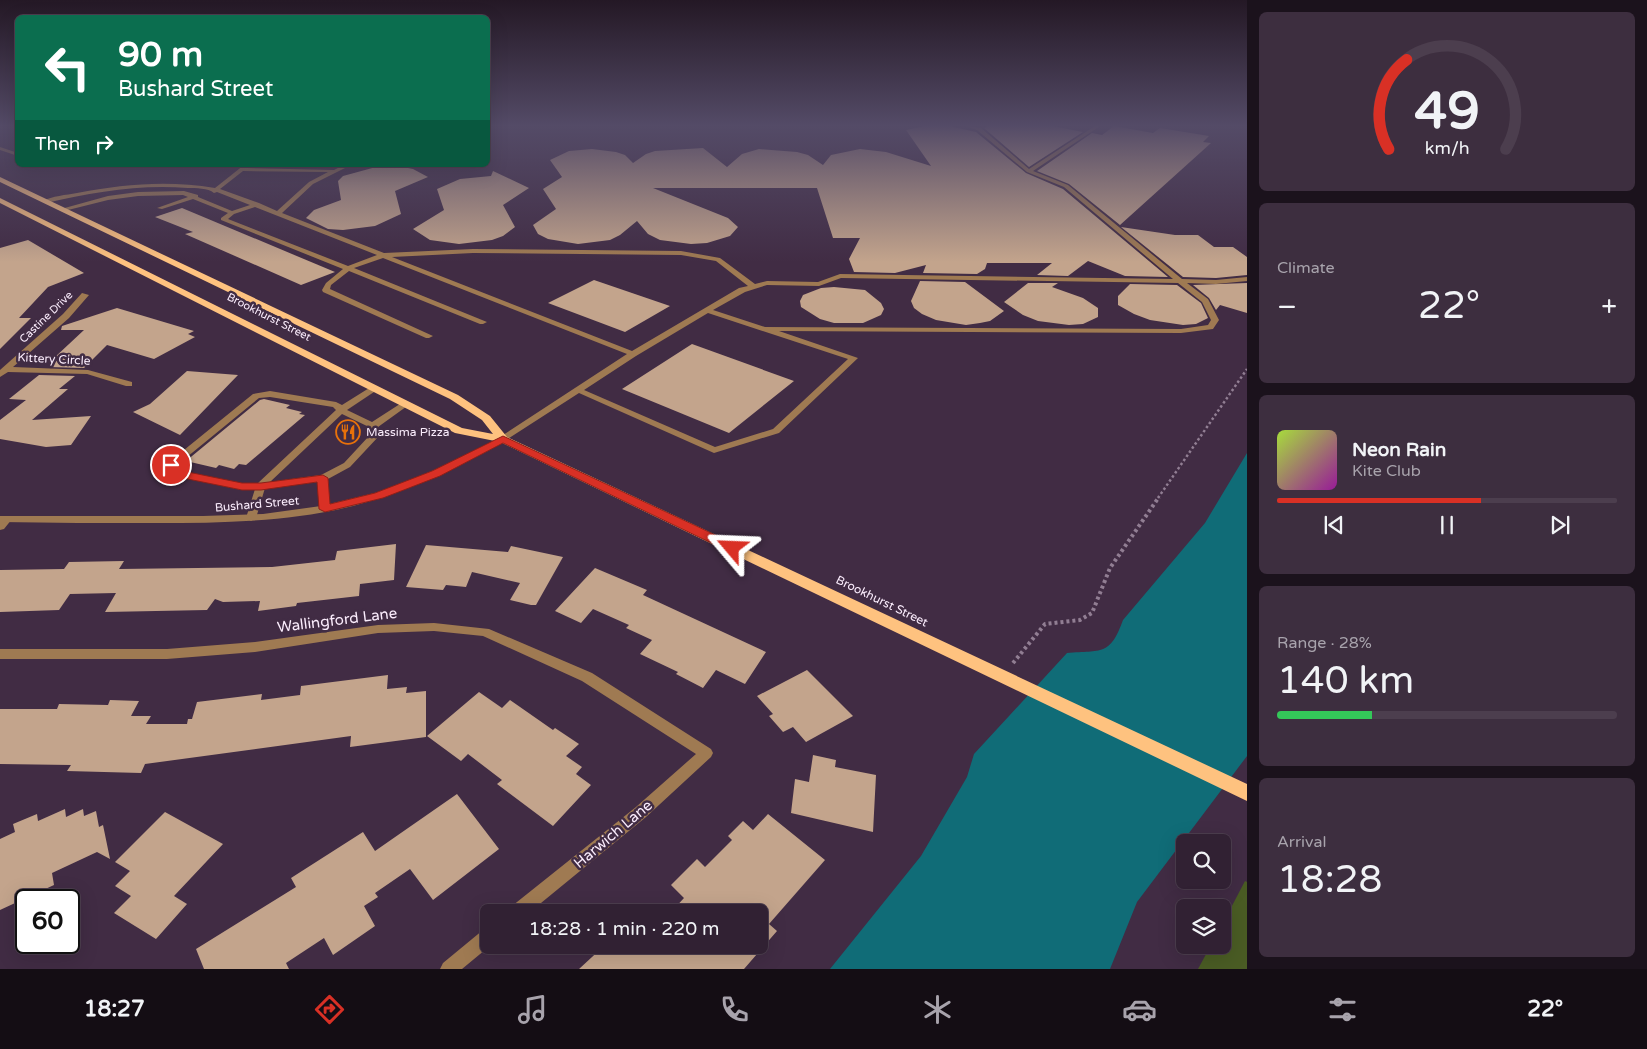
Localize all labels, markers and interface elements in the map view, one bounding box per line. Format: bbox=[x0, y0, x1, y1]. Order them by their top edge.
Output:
text: 90 m bbox=[118, 34, 203, 76]
icon: left bbox=[35, 35, 100, 100]
text: Bushard Street bbox=[118, 76, 273, 102]
text: 49 bbox=[1414, 80, 1480, 143]
icon: right bbox=[90, 130, 118, 158]
text: Then bbox=[35, 133, 80, 155]
text: km/h bbox=[1425, 138, 1469, 159]
text: Climate bbox=[1277, 258, 1335, 278]
text: 22° bbox=[1418, 283, 1480, 329]
street label: Castine Drive bbox=[17, 288, 75, 346]
street label: Brookhurst Street bbox=[225, 290, 313, 344]
text: − bbox=[1277, 290, 1297, 324]
text: + bbox=[1601, 290, 1617, 324]
street label: Kittery Circle bbox=[17, 350, 91, 368]
restaurant icon: Massima Pizza bbox=[335, 419, 361, 445]
place label: Massima Pizza bbox=[366, 425, 449, 439]
text: Neon Rain bbox=[1352, 439, 1446, 461]
pin bbox=[150, 444, 192, 486]
icon: arrive bbox=[157, 451, 185, 479]
text: Kite Club bbox=[1352, 461, 1421, 481]
street label: Bushard Street bbox=[214, 493, 300, 515]
icon: previous bbox=[1320, 511, 1348, 539]
icon: pause bbox=[1433, 511, 1461, 539]
icon: next bbox=[1546, 511, 1574, 539]
position arrow bbox=[705, 521, 757, 573]
street label: Brookhurst Street bbox=[834, 573, 931, 630]
street label: Wallingford Lane bbox=[276, 604, 398, 636]
text: Range · 28% bbox=[1277, 633, 1372, 653]
text: 140 km bbox=[1277, 658, 1414, 704]
street label: Harwich Lane bbox=[570, 796, 656, 872]
text: Arrival bbox=[1277, 832, 1326, 852]
map controls bbox=[1176, 834, 1231, 954]
button: search bbox=[1176, 834, 1231, 889]
text: 18:28 bbox=[1277, 857, 1382, 903]
speed limit sign: 60 bbox=[15, 889, 80, 954]
button: layers bbox=[1176, 899, 1231, 954]
text: 18:28 · 1 min · 220 m bbox=[528, 918, 720, 940]
icon: directions bbox=[312, 992, 347, 1027]
icon: music bbox=[515, 992, 550, 1027]
icon: phone bbox=[717, 992, 752, 1027]
icon: climate bbox=[920, 992, 955, 1027]
icon: car bbox=[1122, 992, 1157, 1027]
icon: filters bbox=[1325, 992, 1360, 1027]
text: 18:27 bbox=[84, 996, 145, 1022]
text: 22° bbox=[1527, 996, 1563, 1022]

